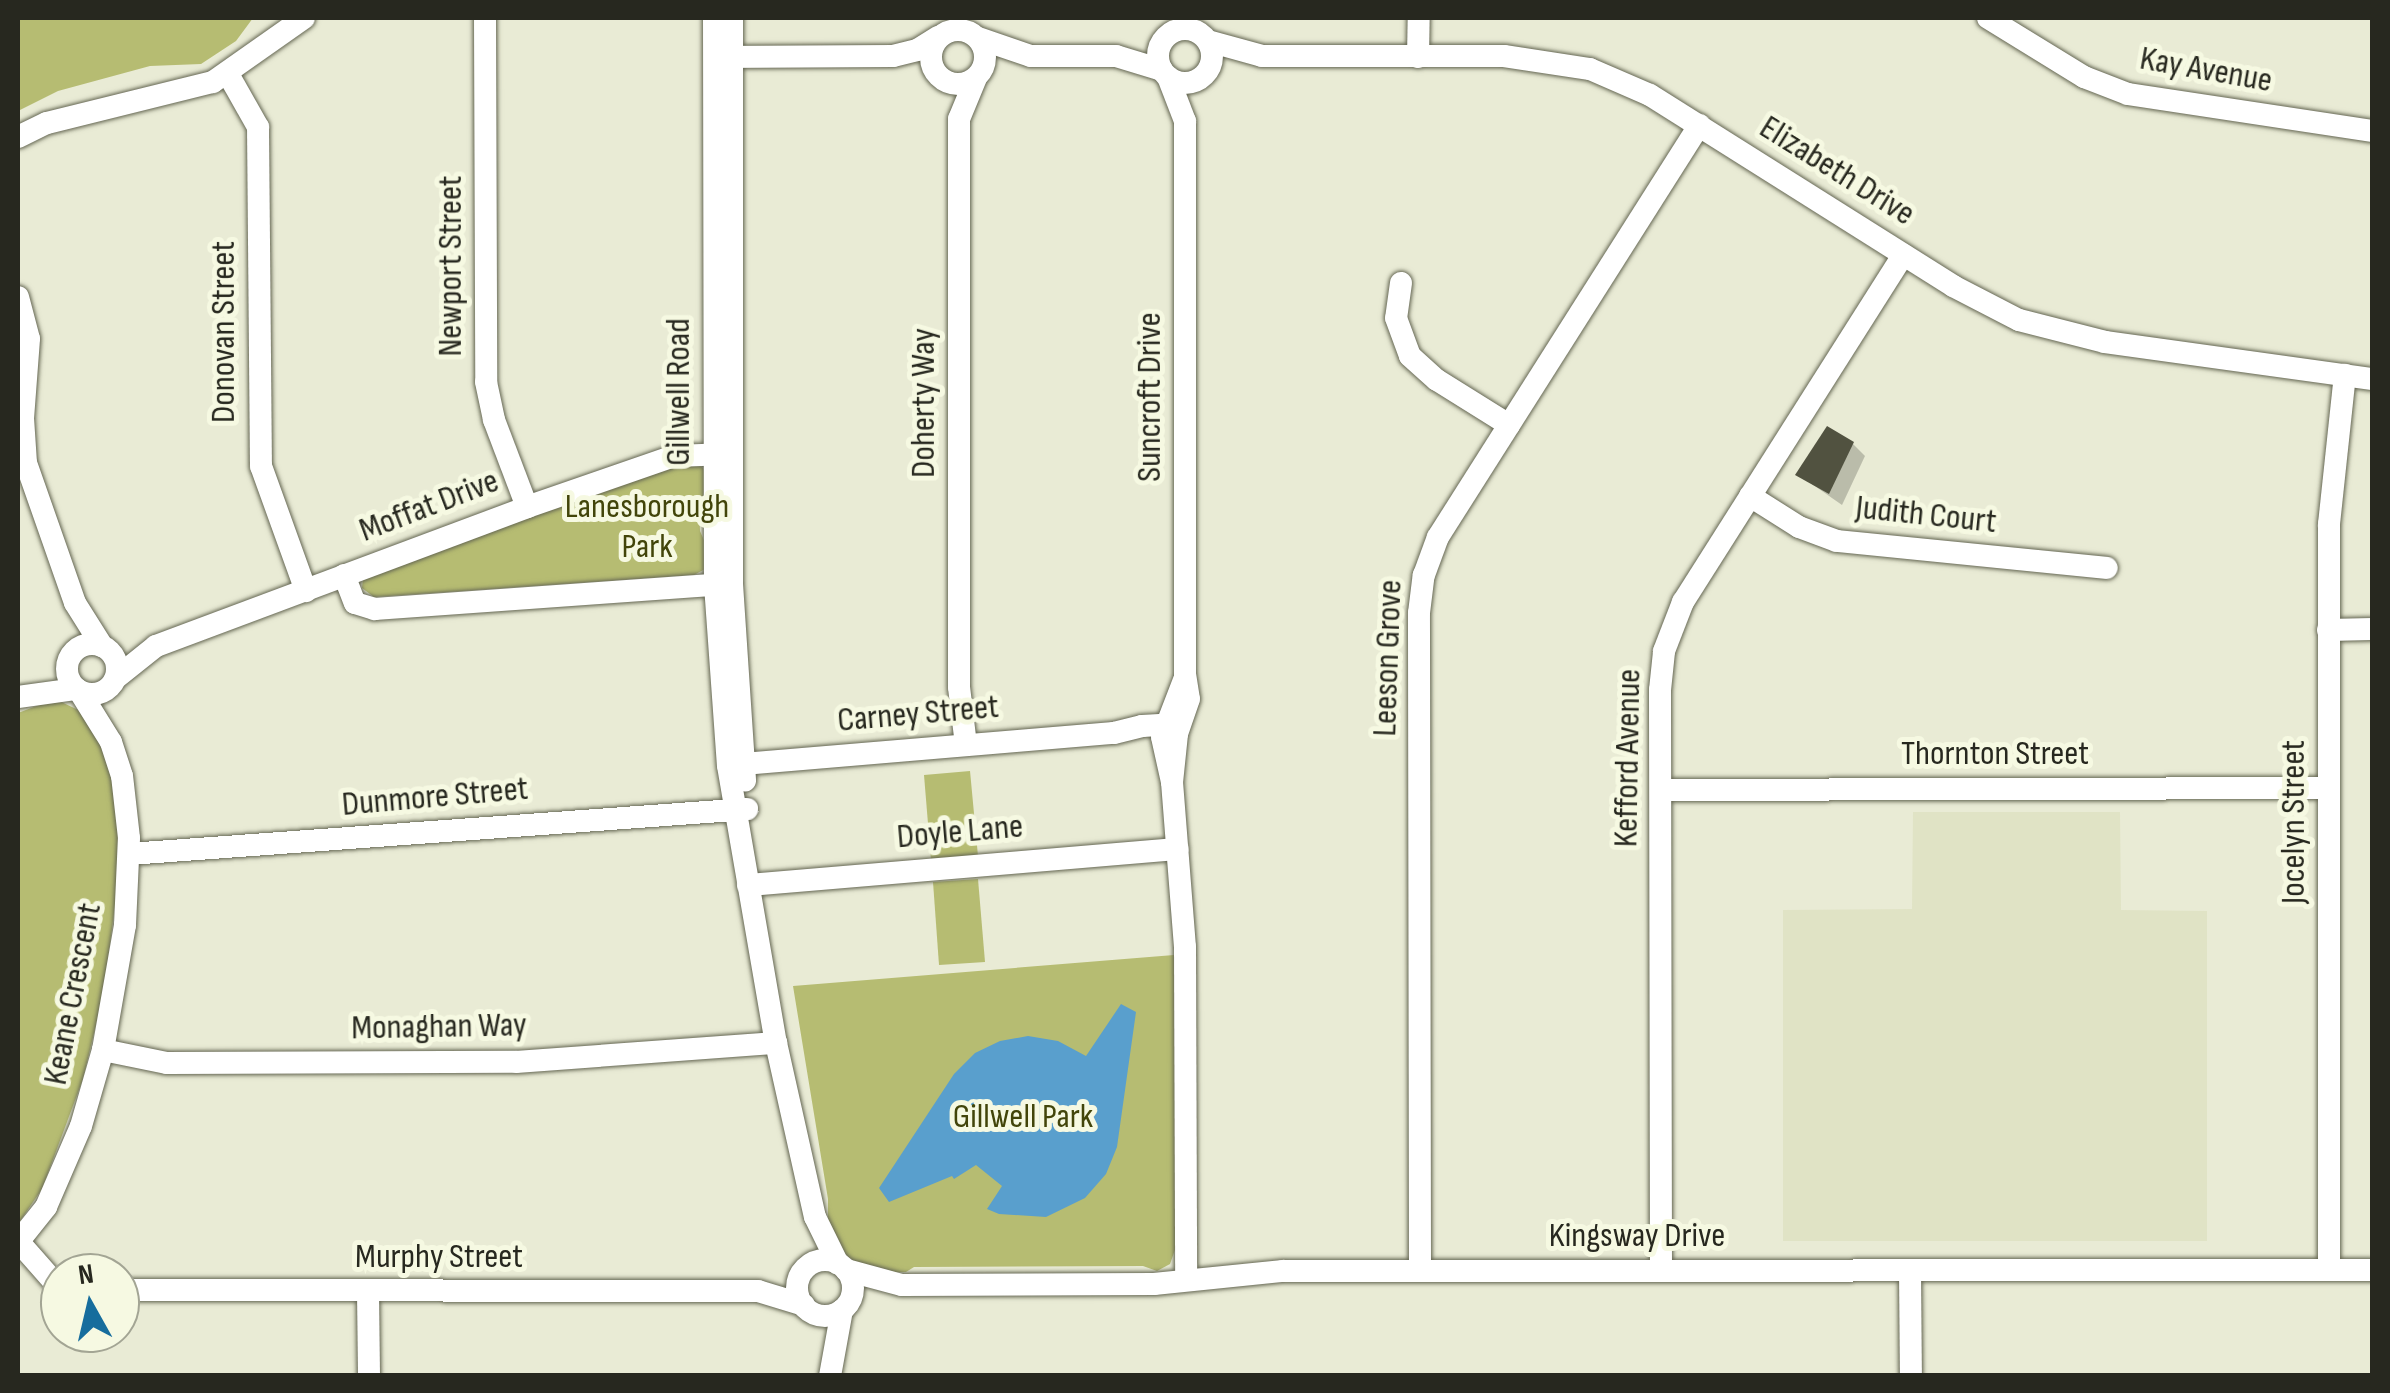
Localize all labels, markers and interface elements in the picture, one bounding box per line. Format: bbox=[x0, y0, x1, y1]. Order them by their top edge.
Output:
street label: Kay Avenue bbox=[2137, 38, 2275, 102]
street label: Elizabeth Drive bbox=[1752, 107, 1922, 235]
street label: Newport Street bbox=[430, 175, 472, 357]
street label: Donovan Street bbox=[203, 241, 245, 423]
street label: Suncroft Drive bbox=[1129, 312, 1171, 482]
street label: Gillwell Road bbox=[658, 318, 700, 466]
street label: Doherty Way bbox=[903, 328, 945, 478]
street label: Moffat Drive bbox=[353, 460, 505, 552]
park label: Lanesborough Park bbox=[565, 486, 729, 568]
street label: Judith Court bbox=[1854, 487, 1998, 543]
street label: Leeson Grove bbox=[1364, 579, 1412, 737]
street label: Kefford Avenue bbox=[1605, 668, 1651, 848]
street label: Carney Street bbox=[836, 686, 1000, 742]
street label: Thornton Street bbox=[1901, 733, 2089, 775]
street label: Jocelyn Street bbox=[2273, 740, 2315, 904]
street label: Dunmore Street bbox=[340, 768, 530, 826]
street label: Doyle Lane bbox=[895, 806, 1025, 858]
street label: Keane Crescent bbox=[35, 900, 111, 1088]
street label: Monaghan Way bbox=[351, 1004, 527, 1050]
park label: Gillwell Park bbox=[953, 1096, 1093, 1138]
street label: Kingsway Drive bbox=[1549, 1215, 1725, 1257]
street label: Murphy Street bbox=[355, 1236, 523, 1278]
north arrow bbox=[40, 1253, 140, 1353]
text: N bbox=[76, 1257, 96, 1292]

